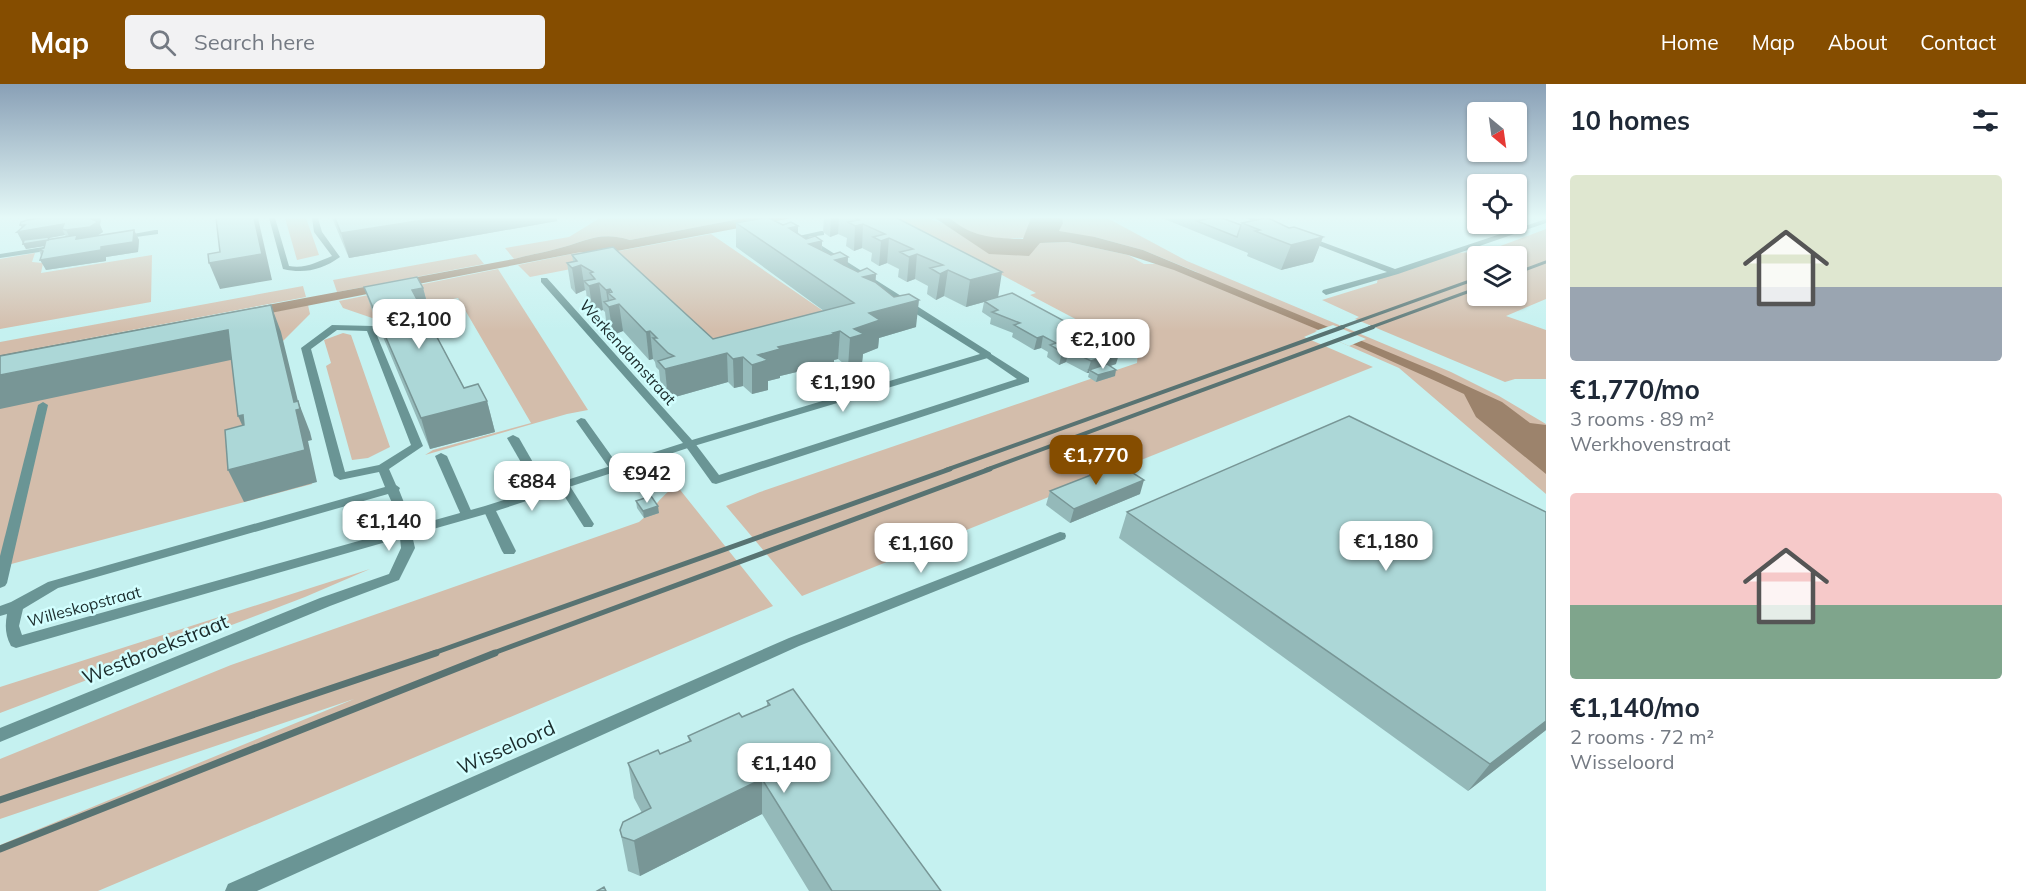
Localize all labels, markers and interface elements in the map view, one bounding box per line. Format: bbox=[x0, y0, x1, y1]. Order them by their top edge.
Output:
search box bbox=[125, 15, 545, 69]
text: Map bbox=[30, 25, 89, 60]
icon: search bbox=[146, 26, 179, 59]
text: Search here bbox=[194, 28, 315, 56]
text: Home bbox=[1661, 29, 1719, 55]
text: Map bbox=[1752, 29, 1795, 55]
text: About bbox=[1828, 29, 1887, 55]
text: Contact bbox=[1920, 29, 1996, 55]
north arrow bbox=[1467, 102, 1527, 162]
map controls bbox=[1467, 102, 1527, 306]
text: 10 homes bbox=[1570, 104, 1690, 137]
icon: filters bbox=[1969, 104, 2002, 137]
button: locate bbox=[1467, 174, 1527, 234]
icon: home bbox=[1732, 214, 1840, 322]
button: layers bbox=[1467, 246, 1527, 306]
street label: Werkendamstraat bbox=[575, 295, 681, 409]
pin: €2,100 bbox=[370, 299, 468, 350]
text: €2,100 bbox=[387, 306, 451, 331]
pin: €2,100 bbox=[1054, 319, 1152, 370]
text: €2,100 bbox=[1071, 326, 1135, 351]
pin: €1,190 bbox=[794, 362, 892, 413]
text: €1,190 bbox=[811, 369, 875, 394]
text: €1,770/mo bbox=[1570, 373, 1700, 406]
text: 3 rooms · 89 m² bbox=[1570, 406, 1714, 431]
text: Werkhovenstraat bbox=[1570, 431, 1731, 456]
pin: €1,770 bbox=[1047, 435, 1145, 486]
text: €1,770 bbox=[1064, 442, 1128, 467]
pin: €942 bbox=[611, 453, 683, 504]
text: €942 bbox=[623, 460, 671, 485]
pin: €884 bbox=[496, 461, 568, 512]
text: €884 bbox=[508, 468, 556, 493]
pin: €1,140 bbox=[340, 501, 438, 552]
text: €1,140 bbox=[357, 508, 421, 533]
pin: €1,180 bbox=[1337, 521, 1435, 572]
pin: €1,160 bbox=[872, 523, 970, 574]
text: €1,180 bbox=[1354, 528, 1418, 553]
text: €1,160 bbox=[889, 530, 953, 555]
icon: home bbox=[1732, 532, 1840, 640]
street label: Willeskopstraat bbox=[25, 581, 143, 631]
street label: Westbroekstraat bbox=[78, 608, 232, 690]
text: €1,140/mo bbox=[1570, 691, 1700, 724]
street label: Wisseloord bbox=[453, 714, 559, 780]
text: 2 rooms · 72 m² bbox=[1570, 724, 1714, 749]
pin: €1,140 bbox=[735, 743, 833, 794]
text: Wisseloord bbox=[1570, 749, 1674, 774]
text: €1,140 bbox=[752, 750, 816, 775]

